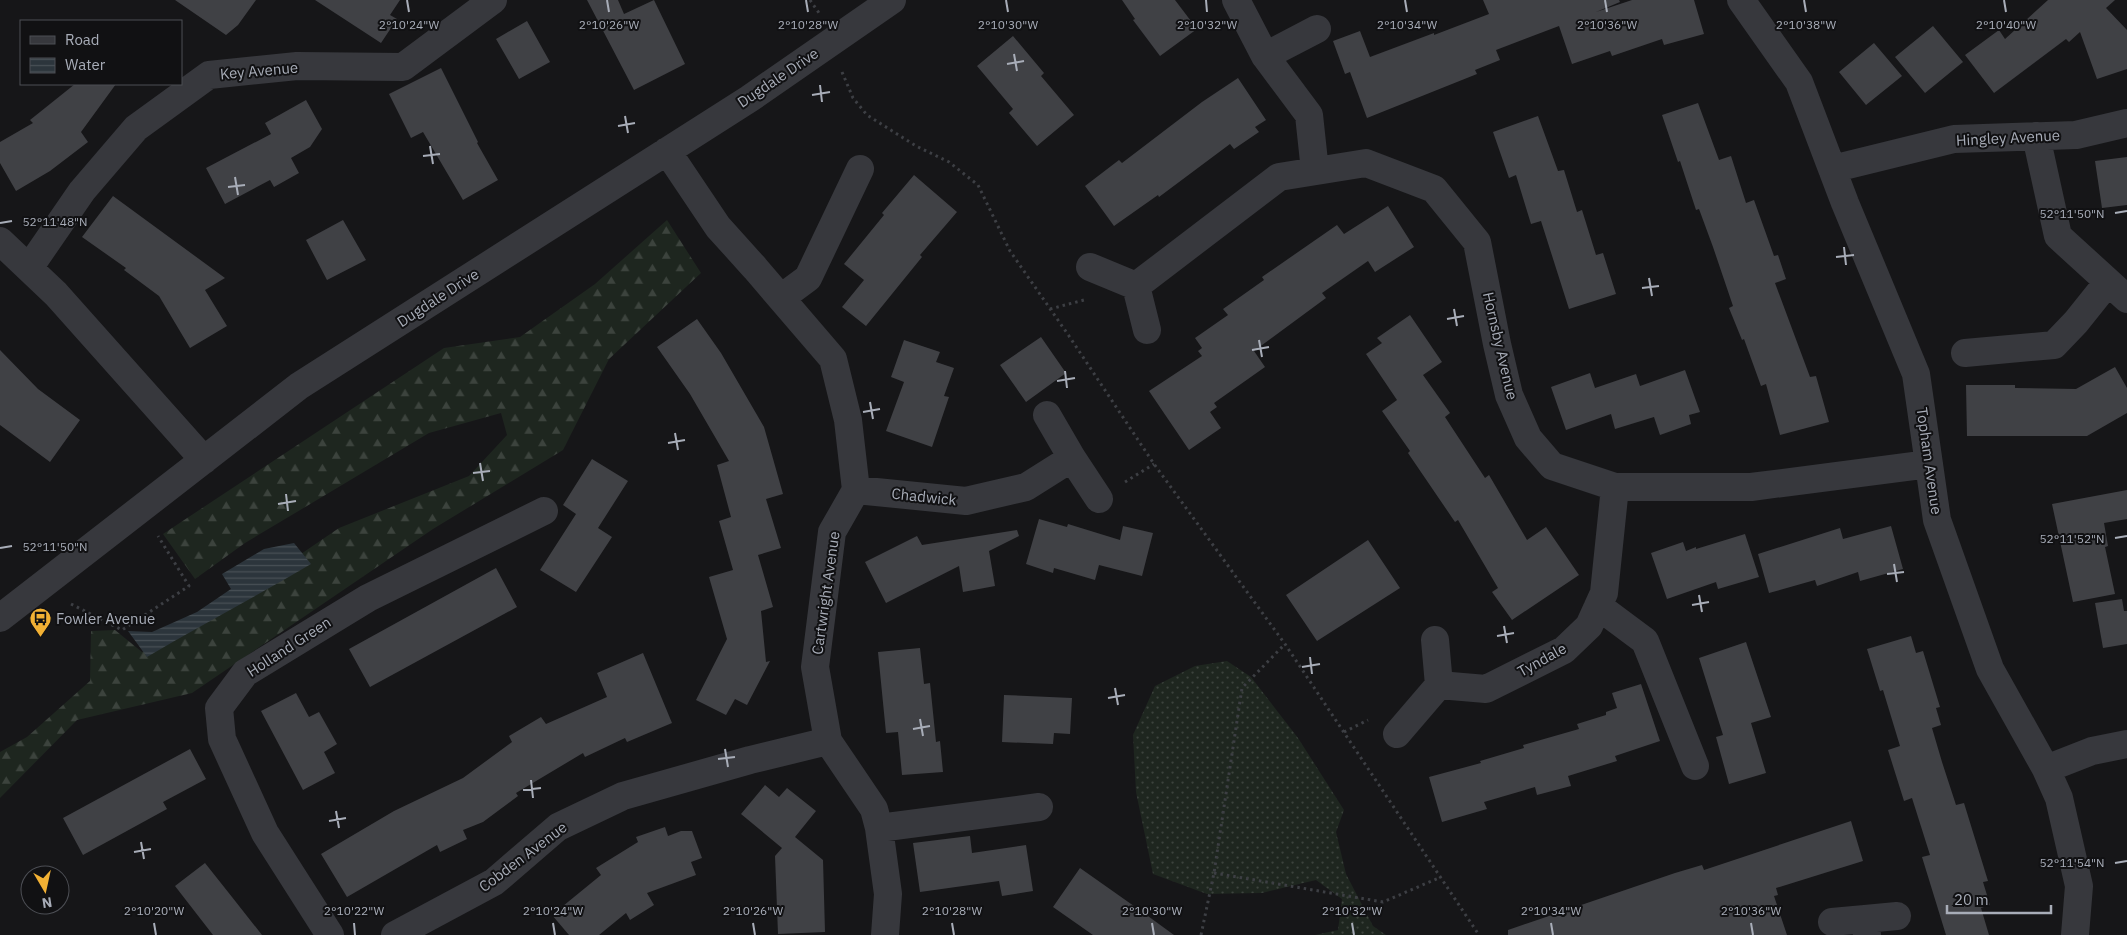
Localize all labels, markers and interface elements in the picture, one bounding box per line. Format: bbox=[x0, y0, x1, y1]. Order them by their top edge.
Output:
text: 2°10'24"W bbox=[379, 17, 440, 32]
text: 2°10'26"W bbox=[579, 17, 640, 32]
text: 2°10'28"W bbox=[778, 17, 839, 32]
text: 2°10'30"W bbox=[978, 17, 1039, 32]
text: 2°10'32"W bbox=[1177, 17, 1238, 32]
text: 2°10'34"W bbox=[1377, 17, 1438, 32]
text: 2°10'36"W bbox=[1577, 17, 1638, 32]
text: 2°10'38"W bbox=[1776, 17, 1837, 32]
text: 2°10'40"W bbox=[1976, 17, 2037, 32]
legend bbox=[20, 20, 182, 85]
text: Road bbox=[65, 30, 100, 49]
street label: Dugdale Drive bbox=[734, 43, 822, 112]
text: Water bbox=[65, 55, 106, 74]
street label: Key Avenue bbox=[219, 58, 299, 83]
street label: Hingley Avenue bbox=[1955, 125, 2060, 150]
text: 52°11'50"N bbox=[2039, 206, 2105, 221]
text: 52°11'48"N bbox=[22, 214, 88, 229]
street label: Dugdale Drive bbox=[393, 264, 482, 331]
street label: Hornsby Avenue bbox=[1479, 290, 1522, 402]
street label: Topham Avenue bbox=[1913, 406, 1946, 516]
street label: Chadwick bbox=[891, 484, 958, 509]
street label: Cartwright Avenue bbox=[807, 530, 844, 656]
text: 52°11'52"N bbox=[2039, 531, 2105, 546]
text: 52°11'50"N bbox=[22, 539, 88, 554]
bus stop icon: Fowler Avenue bbox=[28, 607, 52, 638]
place label: Fowler Avenue bbox=[56, 609, 155, 628]
street label: Holland Green bbox=[243, 612, 334, 681]
street label: Tyndale bbox=[1514, 638, 1570, 681]
street label: Cobden Avenue bbox=[475, 817, 571, 896]
text: 52°11'54"N bbox=[2039, 855, 2105, 870]
north arrow bbox=[20, 865, 70, 915]
scale bar bbox=[1947, 882, 2051, 914]
text: 20 m bbox=[1954, 890, 1989, 909]
text: N bbox=[41, 893, 53, 913]
text: 2°10'20"W bbox=[124, 903, 185, 918]
text: 2°10'22"W bbox=[324, 903, 385, 918]
text: 2°10'24"W bbox=[523, 903, 584, 918]
text: 2°10'26"W bbox=[723, 903, 784, 918]
text: 2°10'28"W bbox=[922, 903, 983, 918]
text: 2°10'30"W bbox=[1122, 903, 1183, 918]
text: 2°10'32"W bbox=[1322, 903, 1383, 918]
text: 2°10'34"W bbox=[1521, 903, 1582, 918]
text: 2°10'36"W bbox=[1721, 903, 1782, 918]

